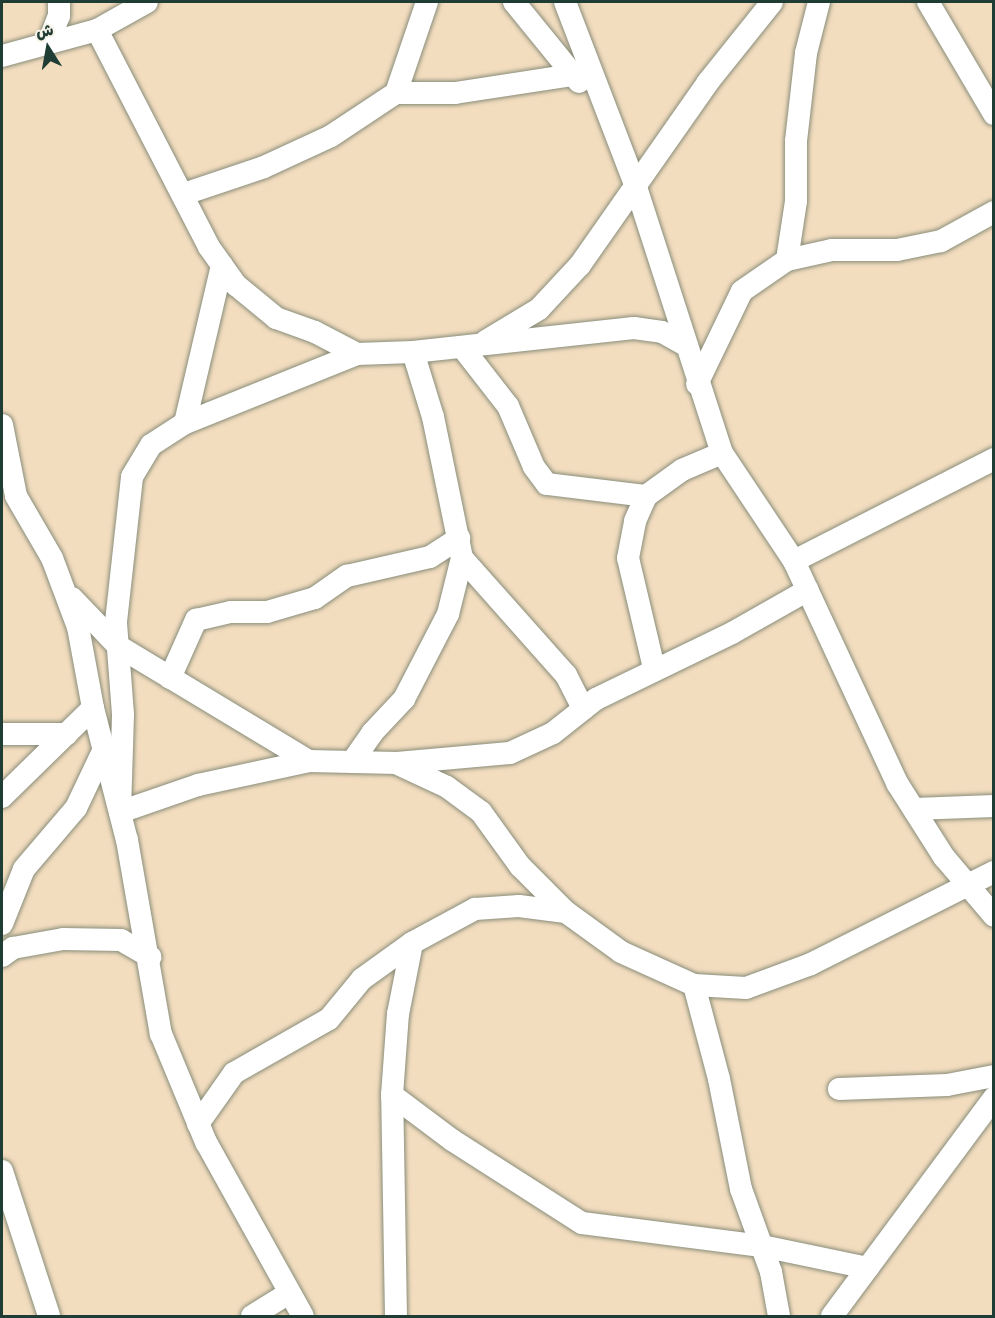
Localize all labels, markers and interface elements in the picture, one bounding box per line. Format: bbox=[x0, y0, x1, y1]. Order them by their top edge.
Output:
north arrow bbox=[18, 18, 78, 78]
text: ش bbox=[34, 18, 55, 42]

